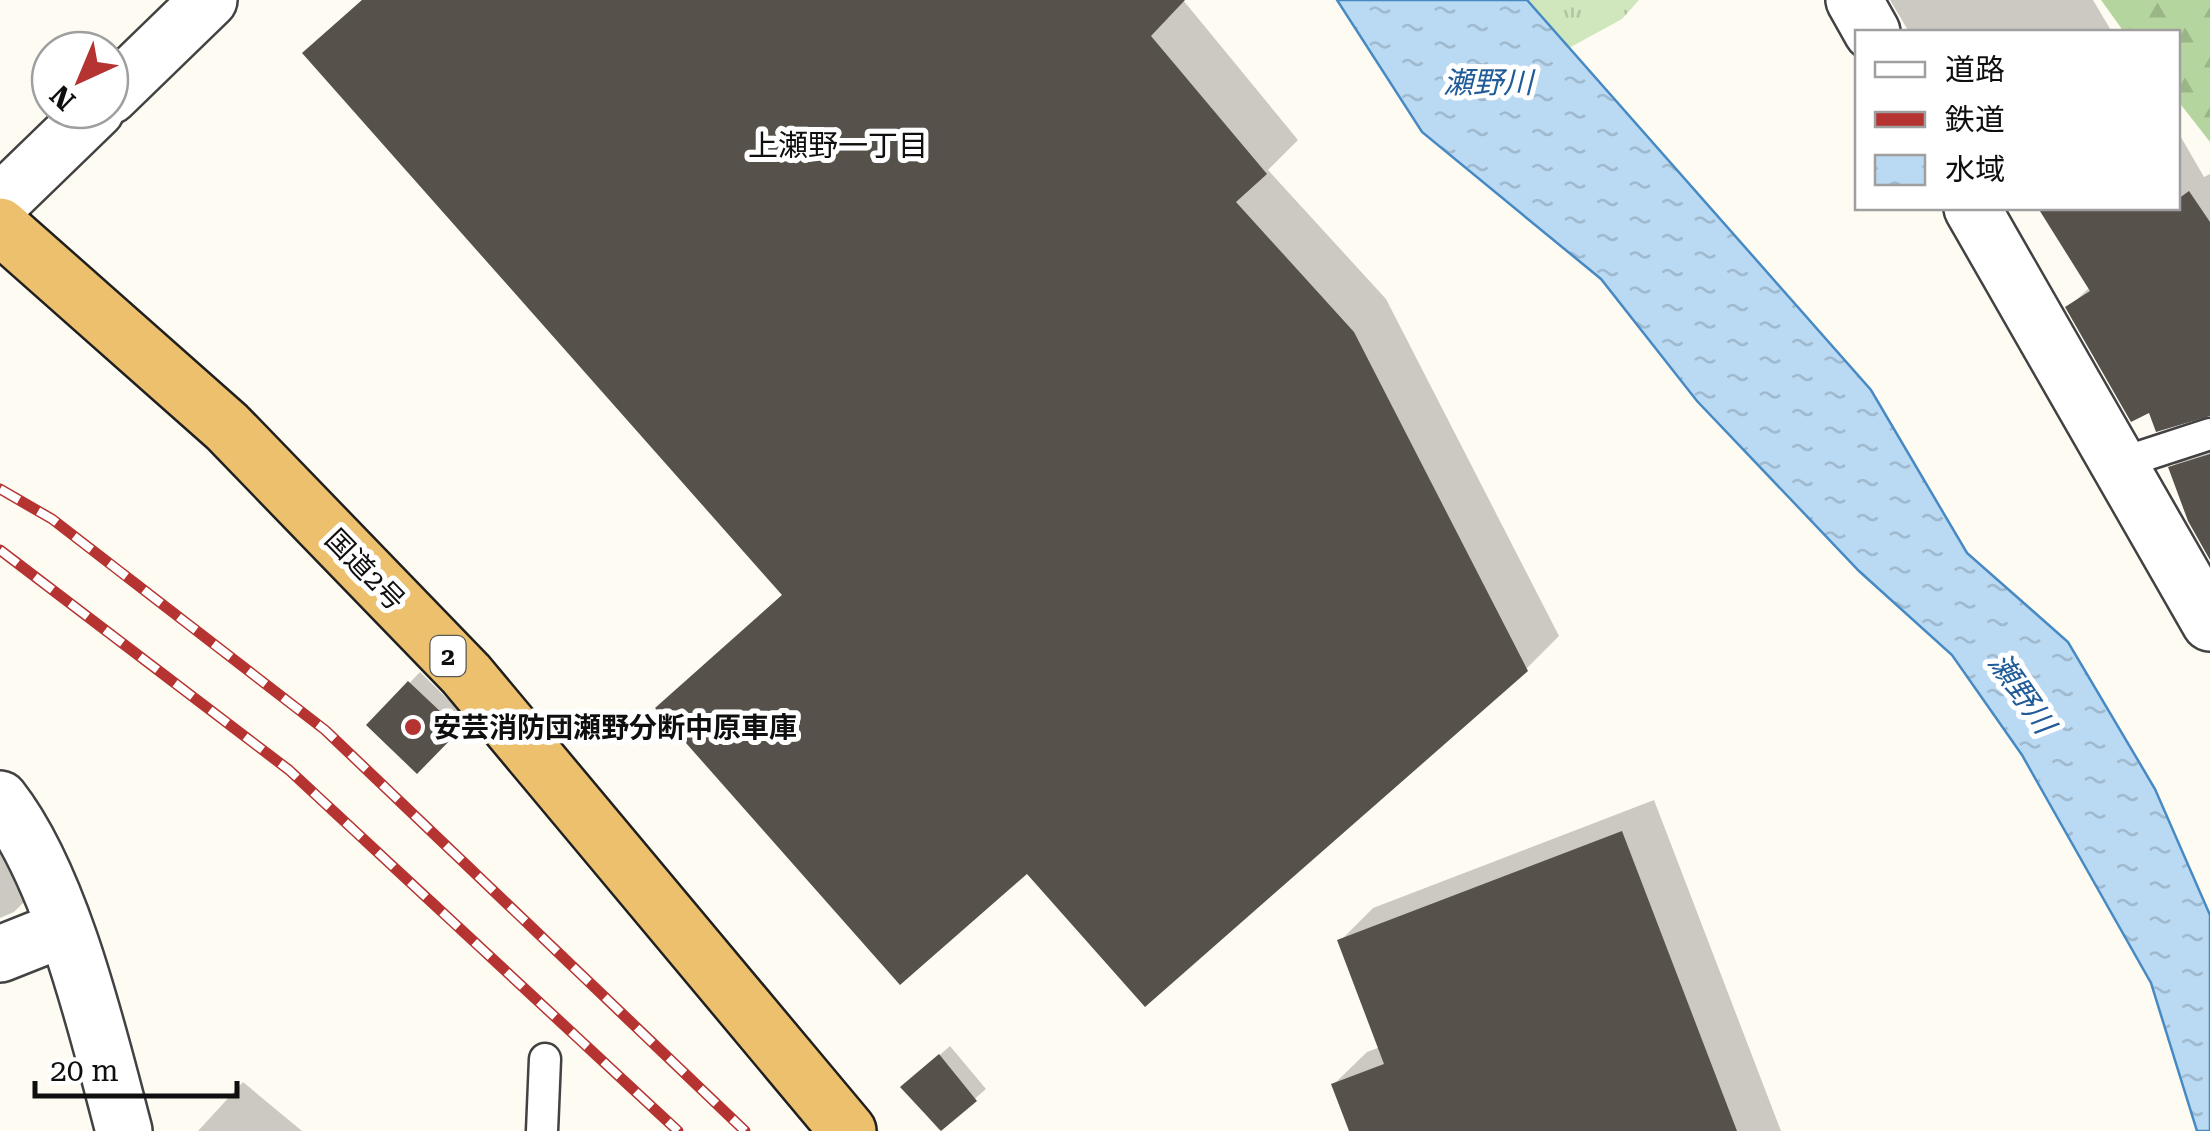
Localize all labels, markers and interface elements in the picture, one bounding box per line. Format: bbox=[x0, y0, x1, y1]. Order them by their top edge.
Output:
north arrow bbox=[30, 30, 130, 130]
legend bbox=[1855, 30, 2180, 210]
text: 道路 bbox=[1945, 52, 2005, 87]
water label: 瀬野川 bbox=[1443, 65, 1536, 100]
text: N bbox=[44, 78, 82, 117]
text: 鉄道 bbox=[1945, 102, 2005, 137]
district label: 上瀬野一丁目 bbox=[748, 128, 928, 163]
text: 水域 bbox=[1945, 152, 2005, 187]
street label: 国道2号 bbox=[319, 523, 411, 617]
road number: 2 bbox=[430, 636, 466, 676]
water label: 瀬野川 bbox=[1982, 646, 2064, 742]
place label: 安芸消防団瀬野分断中原車庫 bbox=[433, 711, 797, 744]
marker: 安芸消防団瀬野分断中原車庫 bbox=[402, 716, 424, 738]
scale bar bbox=[35, 1036, 238, 1098]
text: 20 m bbox=[50, 1053, 119, 1088]

